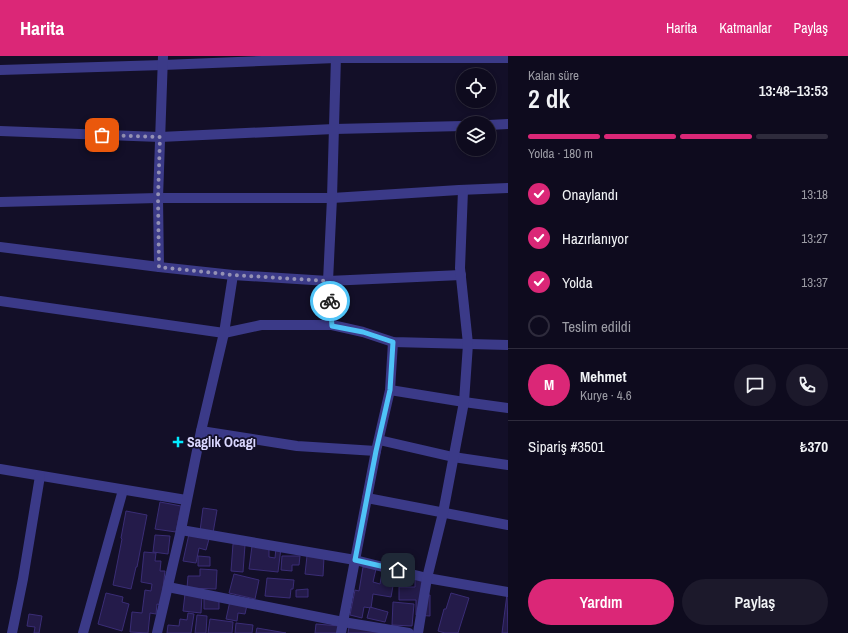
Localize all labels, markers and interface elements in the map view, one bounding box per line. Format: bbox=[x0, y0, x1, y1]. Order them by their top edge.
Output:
text: Harita bbox=[20, 15, 64, 41]
text: Harita bbox=[666, 19, 697, 37]
text: Katmanlar bbox=[719, 19, 772, 37]
text: Paylaş bbox=[794, 19, 828, 37]
text: Kalan süre bbox=[528, 67, 579, 84]
map controls bbox=[456, 68, 496, 156]
button: locate bbox=[456, 68, 496, 108]
text: 13:48–13:53 bbox=[759, 80, 828, 101]
text: 2 dk bbox=[528, 81, 570, 116]
button: layers bbox=[456, 116, 496, 156]
pin bbox=[85, 118, 119, 152]
icon: bag bbox=[91, 124, 113, 146]
text: Yolda · 180 m bbox=[528, 145, 593, 162]
icon: check bbox=[528, 183, 550, 205]
text: Onaylandı bbox=[562, 184, 618, 205]
text: 13:18 bbox=[801, 186, 828, 203]
icon: check bbox=[528, 227, 550, 249]
text: Hazırlanıyor bbox=[562, 228, 628, 249]
text: 13:27 bbox=[801, 230, 828, 247]
icon: check bbox=[528, 271, 550, 293]
text: Yolda bbox=[562, 272, 592, 293]
text: 13:37 bbox=[801, 274, 828, 291]
courier bbox=[310, 281, 350, 321]
icon: bike bbox=[319, 290, 341, 312]
text: Teslim edildi bbox=[562, 316, 631, 337]
button: chat bbox=[734, 364, 776, 406]
button: phone bbox=[786, 364, 828, 406]
text: Mehmet bbox=[580, 366, 626, 387]
text: M bbox=[544, 374, 554, 395]
text: Kurye · 4.6 bbox=[580, 387, 632, 404]
place label: Saglık Ocagı bbox=[187, 433, 256, 451]
marker: Saglık Ocagı bbox=[172, 436, 184, 448]
text: Sipariş #3501 bbox=[528, 436, 605, 457]
text: ₺370 bbox=[800, 436, 828, 457]
pin bbox=[381, 553, 415, 587]
icon: home bbox=[387, 559, 409, 581]
button: Yardım bbox=[528, 579, 674, 625]
button: Paylaş bbox=[682, 579, 828, 625]

